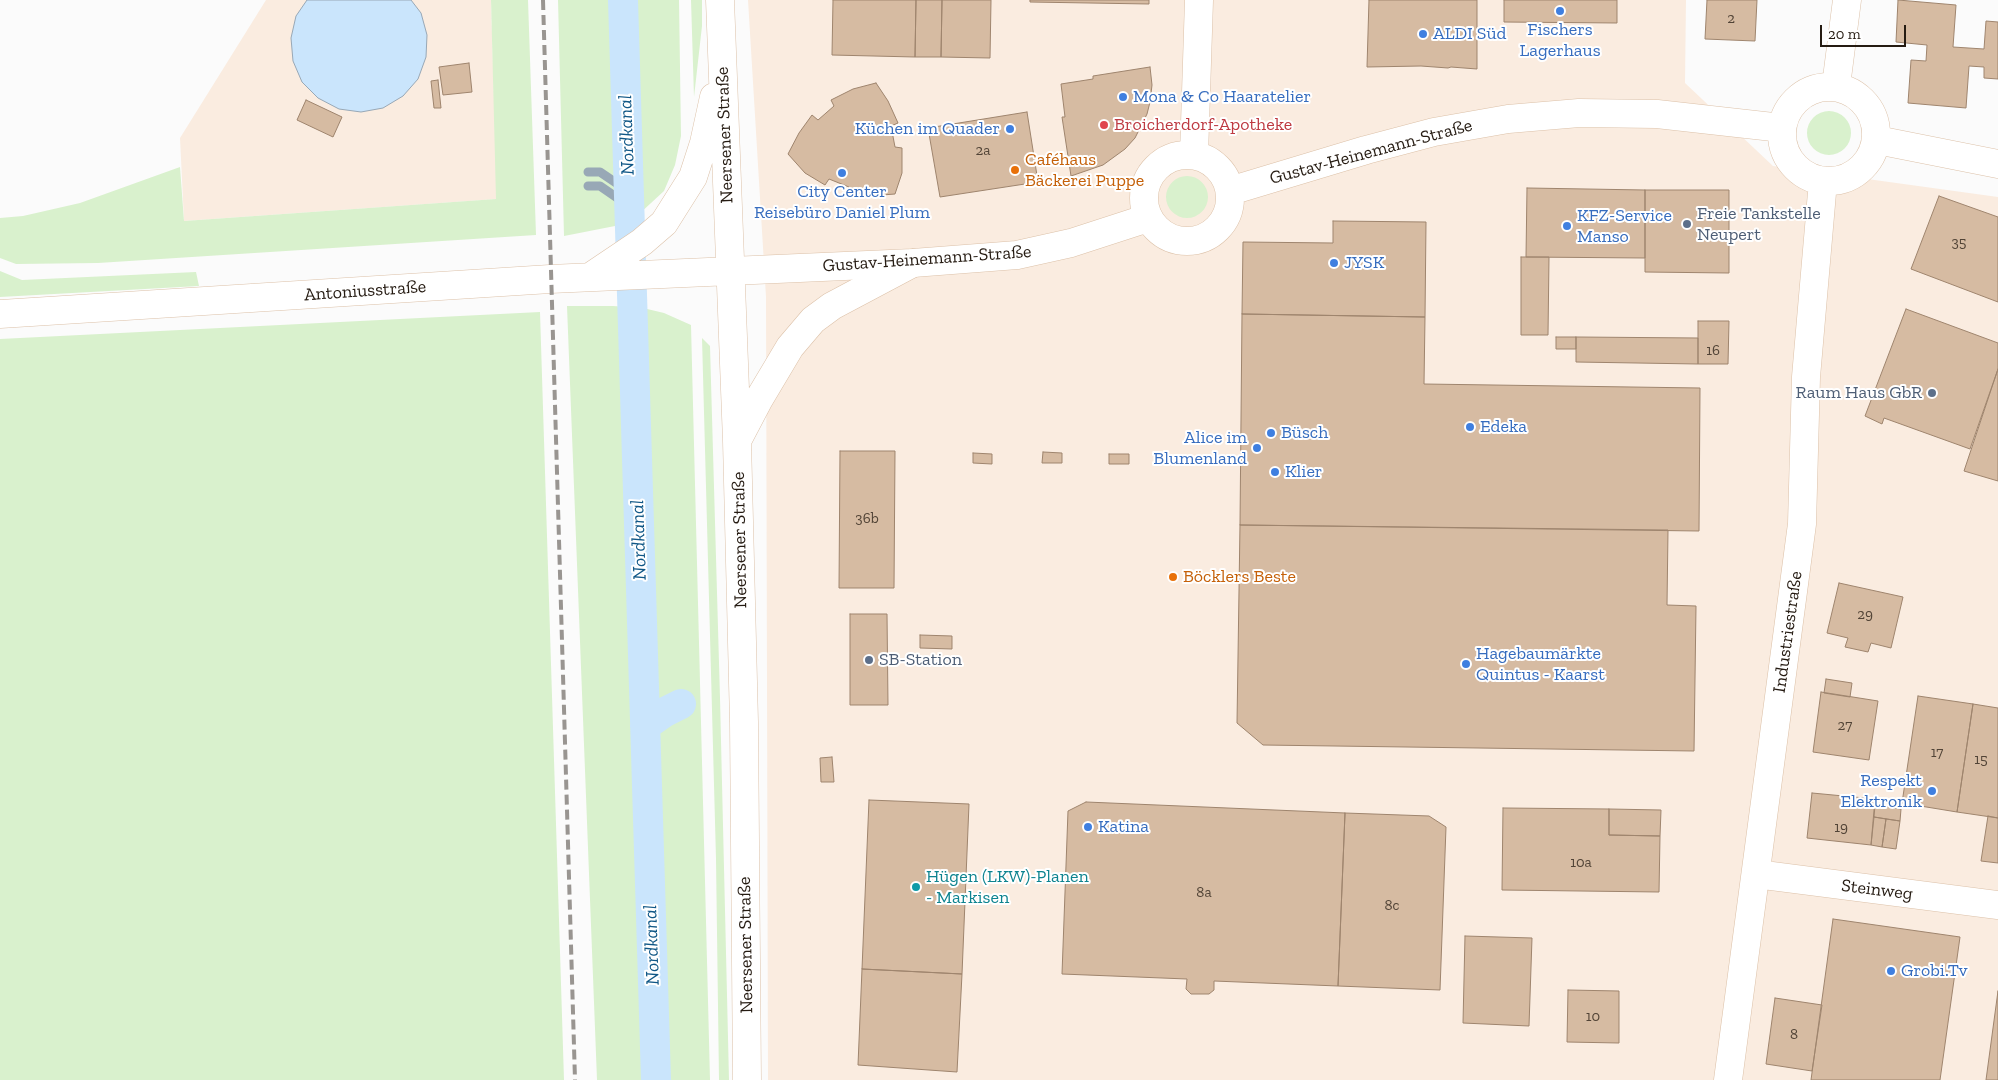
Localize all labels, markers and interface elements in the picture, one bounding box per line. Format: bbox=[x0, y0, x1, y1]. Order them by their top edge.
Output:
marker: Fischers Lagerhaus bbox=[1554, 5, 1566, 17]
house number: 2 bbox=[1727, 10, 1735, 28]
scale bar bbox=[1823, 15, 1909, 47]
place label: Fischers Lagerhaus bbox=[1519, 19, 1601, 62]
place label: ALDI Süd bbox=[1433, 23, 1506, 45]
text: 20 m bbox=[1828, 25, 1861, 43]
marker: ALDI Süd bbox=[1417, 28, 1429, 40]
street label: Neersener Straße bbox=[712, 66, 738, 204]
place label: Mona & Co Haaratelier bbox=[1133, 86, 1311, 108]
marker: Mona & Co Haaratelier bbox=[1117, 91, 1129, 103]
water label: Nordkanal bbox=[614, 94, 640, 176]
place label: Broicherdorf-Apotheke bbox=[1114, 114, 1292, 136]
street label: Gustav-Heinemann-Straße bbox=[1267, 115, 1475, 189]
place label: Küchen im Quader bbox=[855, 118, 1000, 140]
marker: Broicherdorf-Apotheke bbox=[1098, 119, 1110, 131]
marker: Küchen im Quader bbox=[1004, 123, 1016, 135]
house number: 2a bbox=[976, 142, 990, 160]
place label: Caféhaus Bäckerei Puppe bbox=[1025, 149, 1144, 192]
marker: Caféhaus Bäckerei Puppe bbox=[1009, 164, 1021, 176]
marker: City Center Reisebüro Daniel Plum bbox=[836, 167, 848, 179]
place label: City Center Reisebüro Daniel Plum bbox=[754, 181, 930, 223]
place label: Freie Tankstelle Neupert bbox=[1697, 203, 1821, 245]
place label: KFZ-Service Manso bbox=[1577, 205, 1672, 248]
marker: Freie Tankstelle Neupert bbox=[1681, 218, 1693, 230]
marker: KFZ-Service Manso bbox=[1561, 220, 1573, 232]
house number: 35 bbox=[1951, 234, 1967, 252]
street label: Gustav-Heinemann-Straße bbox=[822, 241, 1032, 277]
place label: JYSK bbox=[1344, 252, 1384, 274]
marker: JYSK bbox=[1328, 257, 1340, 269]
street label: Antoniusstraße bbox=[303, 276, 427, 306]
house number: 16 bbox=[1706, 342, 1720, 360]
place label: Raum Haus GbR bbox=[1796, 382, 1922, 404]
marker: Raum Haus GbR bbox=[1926, 387, 1938, 399]
place label: Edeka bbox=[1480, 416, 1527, 438]
marker: Edeka bbox=[1464, 421, 1476, 433]
place label: Büsch bbox=[1281, 422, 1328, 444]
place label: Alice im Blumenland bbox=[1153, 427, 1247, 469]
marker: Büsch bbox=[1265, 427, 1277, 439]
marker: Alice im Blumenland bbox=[1251, 442, 1263, 454]
place label: Klier bbox=[1285, 461, 1322, 483]
marker: Klier bbox=[1269, 466, 1281, 478]
street label: Neersener Straße bbox=[728, 471, 752, 609]
water label: Nordkanal bbox=[626, 499, 652, 581]
house number: 36b bbox=[855, 510, 879, 528]
place label: Böcklers Beste bbox=[1183, 566, 1296, 588]
street label: Industriestraße bbox=[1769, 570, 1807, 694]
marker: Böcklers Beste bbox=[1167, 571, 1179, 583]
house number: 29 bbox=[1857, 606, 1873, 624]
place label: Hagebaumärkte Quintus - Kaarst bbox=[1476, 643, 1605, 686]
place label: SB-Station bbox=[879, 649, 962, 671]
marker: SB-Station bbox=[863, 654, 875, 666]
marker: Hagebaumärkte Quintus - Kaarst bbox=[1460, 658, 1472, 670]
house number: 27 bbox=[1838, 717, 1852, 735]
house number: 17 bbox=[1931, 744, 1943, 762]
house number: 15 bbox=[1974, 751, 1988, 769]
place label: Respekt Elektronik bbox=[1841, 770, 1922, 812]
marker: Respekt Elektronik bbox=[1926, 785, 1938, 797]
place label: Katina bbox=[1098, 816, 1149, 838]
house number: 19 bbox=[1834, 819, 1848, 837]
marker: Katina bbox=[1082, 821, 1094, 833]
house number: 10a bbox=[1570, 854, 1592, 872]
place label: Hügen (LKW)-Planen - Markisen bbox=[926, 866, 1089, 909]
street label: Steinweg bbox=[1840, 875, 1914, 905]
street label: Neersener Straße bbox=[734, 876, 758, 1014]
marker: Hügen (LKW)-Planen - Markisen bbox=[910, 881, 922, 893]
house number: 8a bbox=[1196, 884, 1212, 902]
house number: 8c bbox=[1385, 897, 1399, 915]
water label: Nordkanal bbox=[639, 904, 665, 986]
place label: Grobi.Tv bbox=[1901, 960, 1968, 982]
marker: Grobi.Tv bbox=[1885, 965, 1897, 977]
house number: 10 bbox=[1586, 1008, 1600, 1026]
house number: 8 bbox=[1790, 1026, 1798, 1044]

